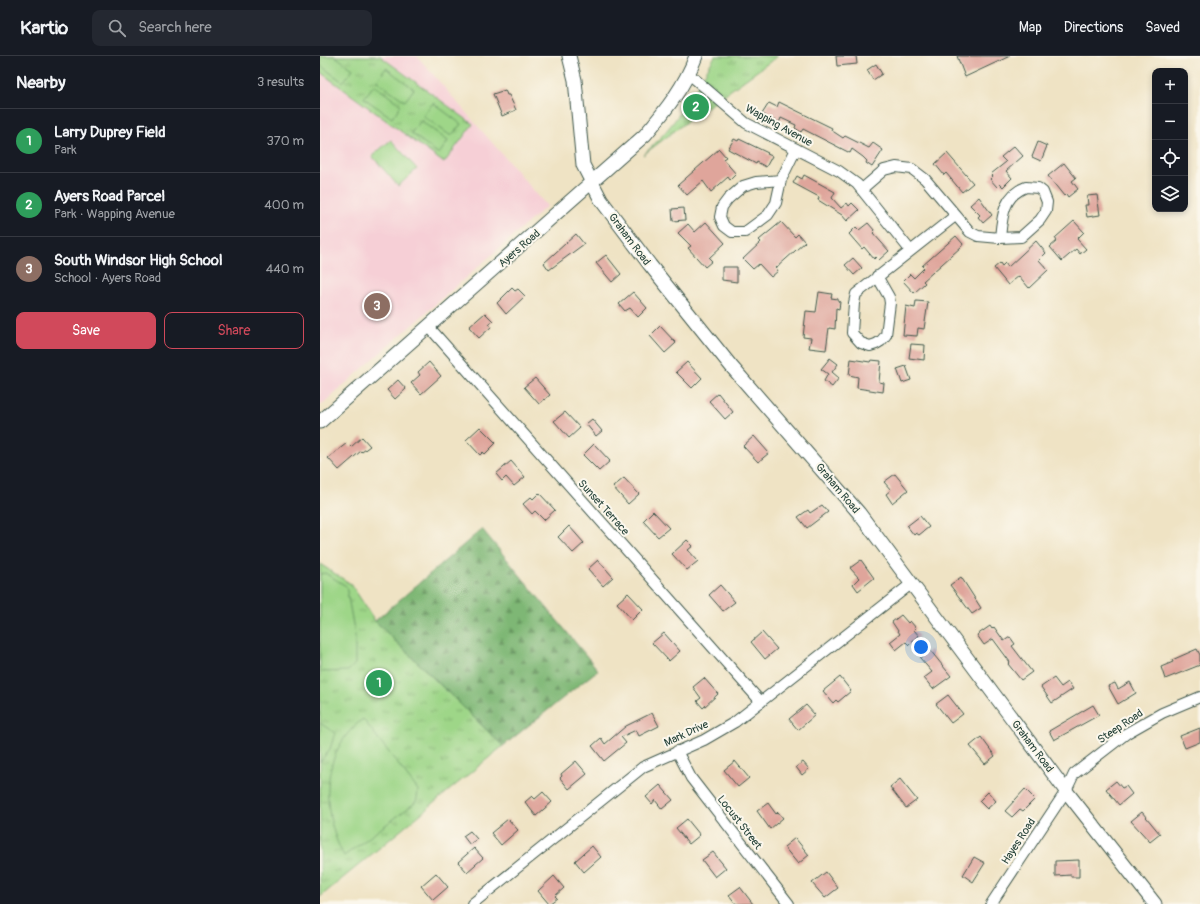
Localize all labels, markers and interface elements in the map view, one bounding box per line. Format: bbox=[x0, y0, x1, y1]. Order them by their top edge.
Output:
search box bbox=[92, 10, 372, 46]
text: Kartio bbox=[20, 16, 68, 40]
icon: search bbox=[106, 17, 128, 39]
text: Search here bbox=[138, 18, 212, 37]
text: Map bbox=[1019, 19, 1042, 36]
text: Directions bbox=[1064, 19, 1123, 36]
text: Saved bbox=[1145, 19, 1180, 36]
map controls bbox=[1152, 68, 1188, 212]
button: + bbox=[1152, 68, 1188, 104]
text: Nearby bbox=[16, 72, 65, 93]
text: 3 results bbox=[257, 74, 304, 90]
pin: 2 bbox=[683, 92, 709, 122]
street label: Wapping Avenue bbox=[743, 102, 815, 150]
button: − bbox=[1152, 104, 1188, 140]
text: Larry Duprey Field bbox=[54, 123, 166, 142]
text: 1 bbox=[26, 133, 32, 149]
text: 370 m bbox=[267, 133, 304, 149]
button: locate bbox=[1152, 140, 1188, 176]
text: Park bbox=[54, 142, 77, 158]
button: layers bbox=[1152, 176, 1188, 212]
text: Ayers Road Parcel bbox=[54, 187, 165, 206]
text: 2 bbox=[25, 197, 33, 213]
text: 400 m bbox=[264, 197, 304, 213]
text: Park · Wapping Avenue bbox=[54, 206, 175, 222]
street label: Graham Road bbox=[606, 211, 653, 268]
street label: Ayers Road bbox=[496, 227, 543, 270]
text: South Windsor High School bbox=[54, 251, 222, 270]
text: 3 bbox=[25, 261, 33, 277]
text: 440 m bbox=[266, 261, 304, 277]
text: School · Ayers Road bbox=[54, 270, 161, 286]
pin: 3 bbox=[364, 291, 390, 321]
button: Save bbox=[16, 312, 156, 349]
button: Share bbox=[164, 312, 304, 349]
street label: Graham Road bbox=[813, 461, 862, 516]
street label: Sunset Terrace bbox=[575, 477, 632, 538]
your location bbox=[911, 637, 931, 657]
pin: 1 bbox=[366, 668, 392, 698]
street label: Steep Road bbox=[1095, 706, 1145, 746]
street label: Mark Drive bbox=[662, 717, 711, 749]
street label: Graham Road bbox=[1009, 718, 1056, 775]
street label: Locust Street bbox=[715, 793, 765, 852]
street label: Hayes Road bbox=[999, 816, 1038, 867]

